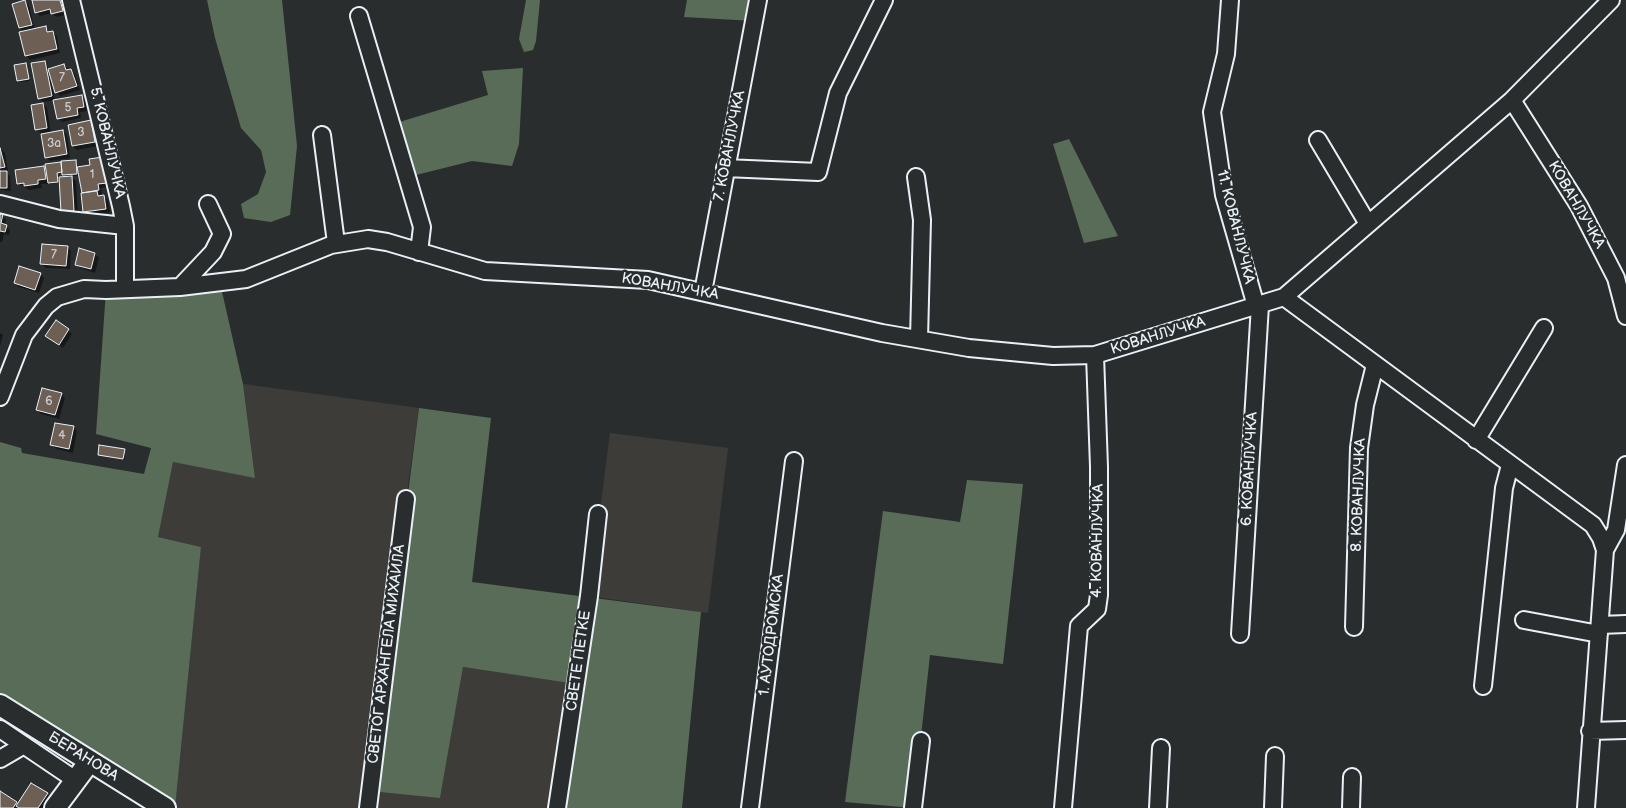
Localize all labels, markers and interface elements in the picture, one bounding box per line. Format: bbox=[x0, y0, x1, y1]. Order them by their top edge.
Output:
house number: 7 bbox=[59, 71, 65, 85]
street label: 5. КОВАНЛУЧКА bbox=[85, 86, 129, 200]
street label: 7. КОВАНЛУЧКА bbox=[710, 89, 750, 203]
house number: 5 bbox=[65, 101, 71, 115]
house number: 3 bbox=[77, 126, 85, 140]
house number: 3a bbox=[47, 137, 61, 151]
street label: КОВАНЛУЧКА bbox=[1544, 158, 1608, 252]
house number: 1 bbox=[90, 168, 94, 182]
street label: 11. КОВАНЛУЧКА bbox=[1212, 168, 1258, 286]
house number: 7 bbox=[51, 248, 57, 262]
street label: КОВАНЛУЧКА bbox=[620, 270, 720, 304]
street label: КОВАНЛУЧКА bbox=[1109, 313, 1207, 359]
house number: 6 bbox=[45, 395, 53, 409]
street label: 6. КОВАНЛУЧКА bbox=[1238, 412, 1262, 526]
house number: 4 bbox=[58, 429, 66, 443]
street label: 8. КОВАНЛУЧКА bbox=[1348, 438, 1370, 552]
street label: 4. КОВАНЛУЧКА bbox=[1088, 484, 1108, 598]
street label: СВЕТОГ АРХАНГЕЛА МИХАИЛА bbox=[365, 543, 409, 765]
street label: 1. АУТОДРОМСКА bbox=[756, 573, 788, 697]
street label: СВЕТЕ ПЕТКЕ bbox=[563, 610, 595, 712]
street label: БЕРАНОВА bbox=[45, 728, 121, 786]

